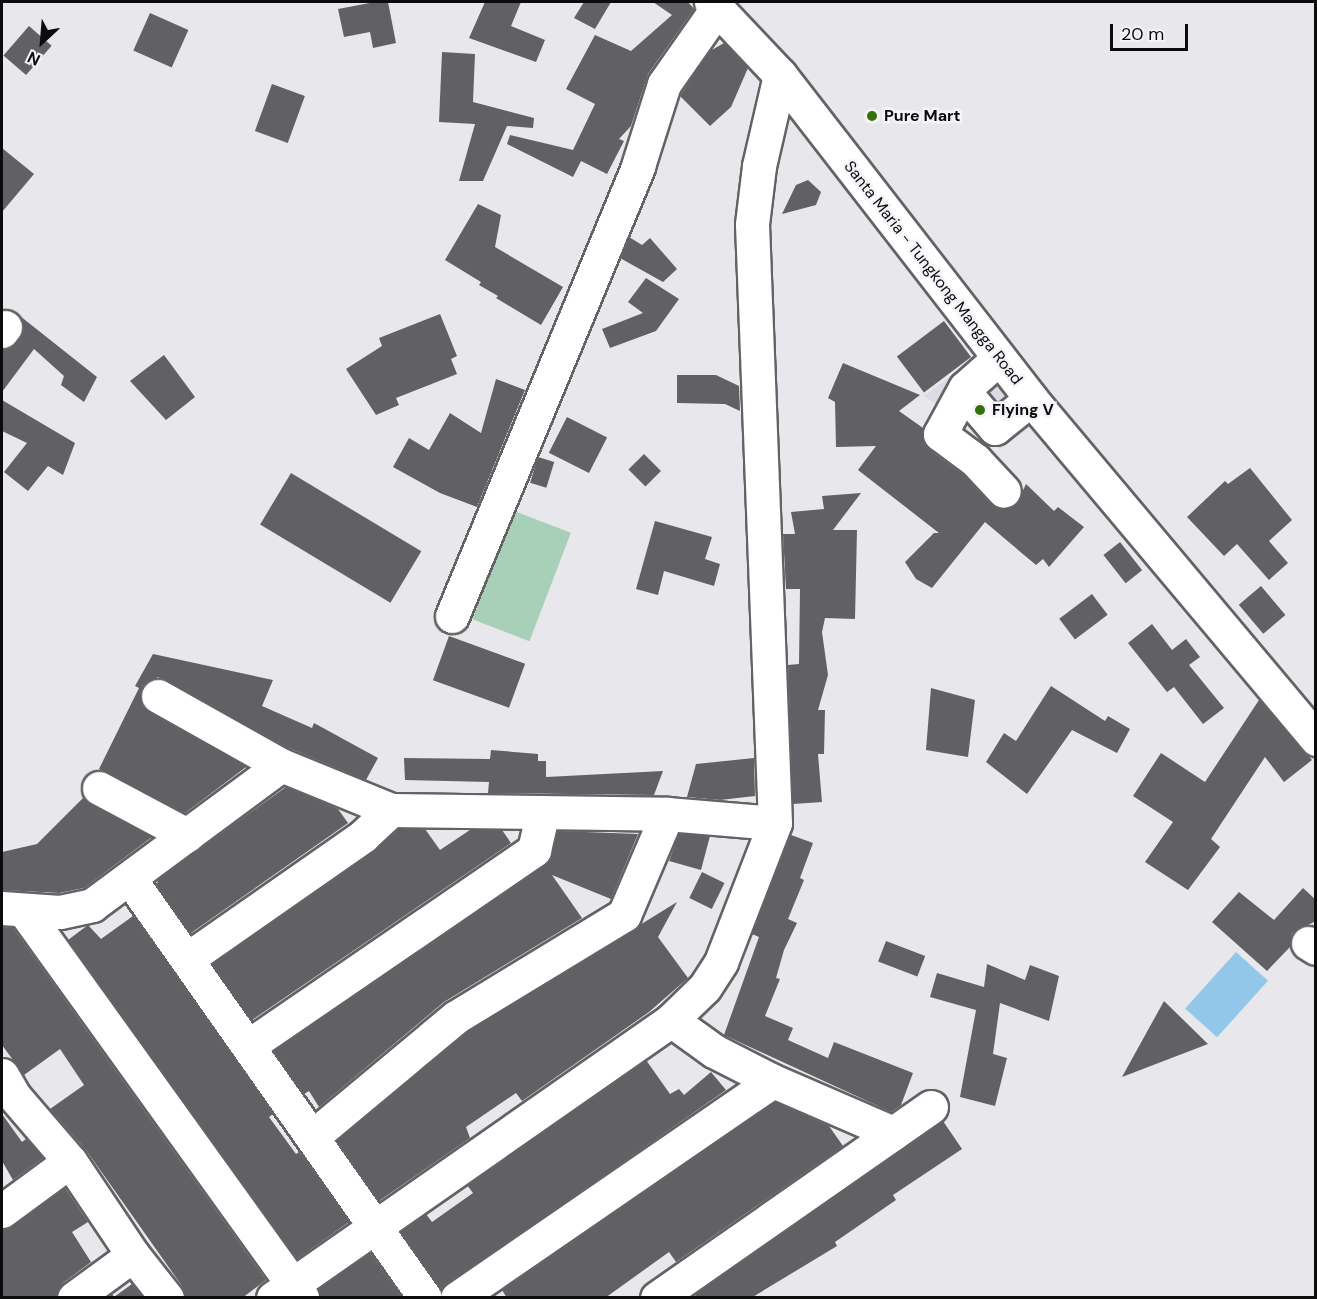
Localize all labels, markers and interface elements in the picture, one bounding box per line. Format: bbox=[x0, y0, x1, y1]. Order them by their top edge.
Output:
north arrow bbox=[12, 12, 72, 72]
scale bar bbox=[1113, 12, 1191, 50]
text: 20 m bbox=[1121, 22, 1164, 46]
text: N bbox=[24, 47, 44, 71]
place label: Pure Mart bbox=[884, 106, 961, 126]
marker: Pure Mart bbox=[865, 109, 879, 123]
street label: Santa Maria - Tungkong Mangga Road bbox=[840, 157, 1026, 389]
place label: Flying V bbox=[992, 400, 1054, 420]
marker: Flying V bbox=[973, 403, 987, 417]

